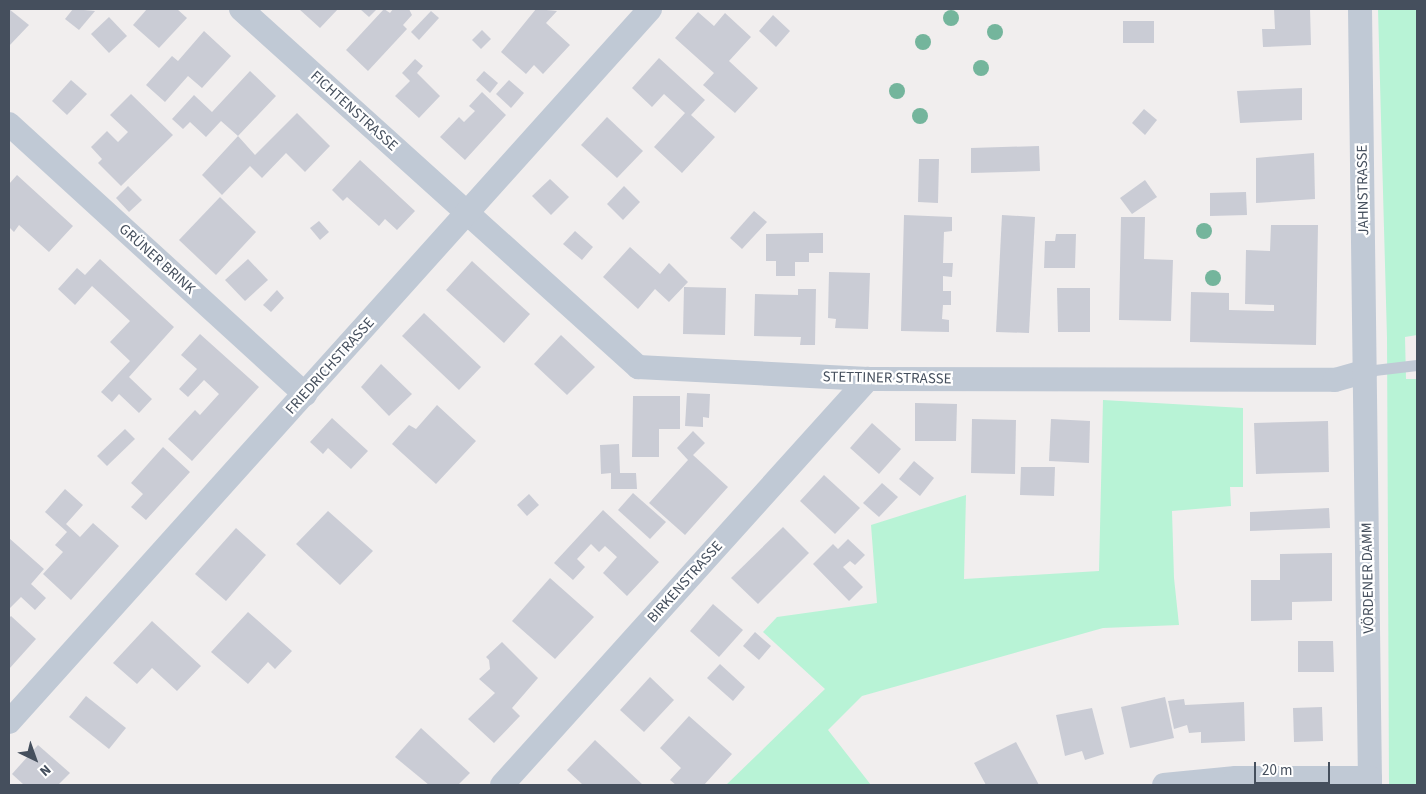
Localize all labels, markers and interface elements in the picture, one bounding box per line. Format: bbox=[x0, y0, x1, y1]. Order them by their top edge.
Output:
street label: FICHTENSTRASSE bbox=[307, 67, 401, 155]
street label: JAHNSTRASSE bbox=[1353, 144, 1373, 236]
street label: GRÜNER BRINK bbox=[115, 220, 199, 298]
street label: FRIEDRICHSTRASSE bbox=[282, 314, 378, 418]
street label: STETTINER STRASSE bbox=[822, 368, 952, 388]
street label: VÖRDENER DAMM bbox=[1358, 522, 1378, 634]
street label: BIRKENSTRASSE bbox=[644, 537, 726, 627]
north arrow bbox=[10, 734, 60, 784]
scale bar bbox=[1256, 752, 1332, 784]
text: N bbox=[35, 760, 55, 781]
text: 20 m bbox=[1262, 760, 1292, 781]

